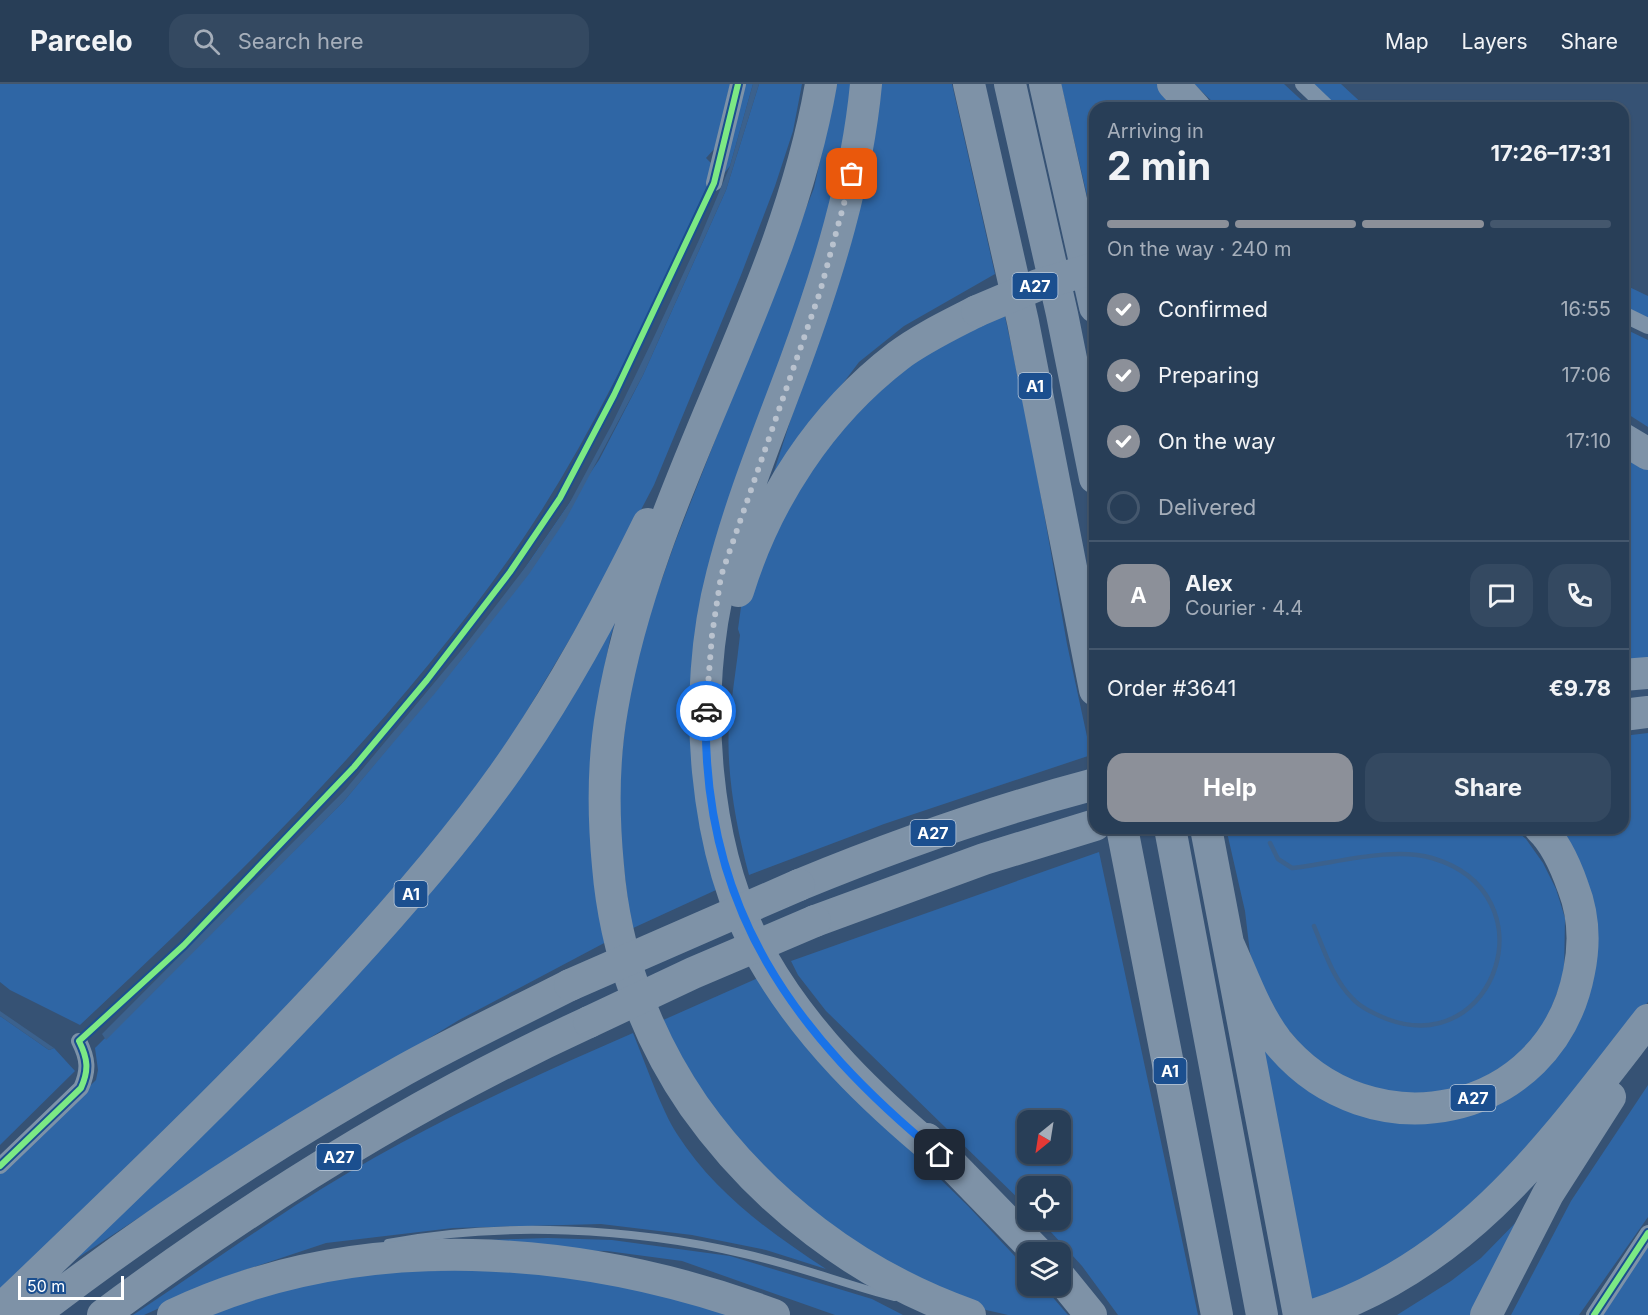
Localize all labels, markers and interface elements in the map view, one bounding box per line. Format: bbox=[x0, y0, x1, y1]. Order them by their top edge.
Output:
search box bbox=[169, 14, 589, 68]
text: Parcelo bbox=[30, 24, 133, 58]
icon: search bbox=[190, 25, 223, 58]
text: Search here bbox=[238, 28, 363, 54]
text: Map bbox=[1385, 29, 1429, 54]
text: Layers bbox=[1462, 29, 1528, 54]
text: Share bbox=[1561, 29, 1618, 54]
text: Arriving in bbox=[1107, 119, 1204, 143]
text: 17:26–17:31 bbox=[1490, 140, 1611, 166]
text: 2 min bbox=[1107, 142, 1211, 189]
pin bbox=[826, 148, 877, 199]
icon: bag bbox=[835, 157, 868, 190]
text: On the way · 240 m bbox=[1107, 237, 1292, 261]
road number: A27 bbox=[1012, 273, 1058, 299]
icon: check bbox=[1107, 293, 1140, 326]
text: Confirmed bbox=[1158, 296, 1268, 322]
text: 16:55 bbox=[1560, 297, 1611, 321]
icon: check bbox=[1107, 359, 1140, 392]
text: Preparing bbox=[1158, 362, 1259, 388]
text: 17:06 bbox=[1561, 363, 1611, 387]
road number: A1 bbox=[1018, 373, 1052, 399]
icon: check bbox=[1107, 425, 1140, 458]
text: On the way bbox=[1158, 428, 1276, 454]
text: 17:10 bbox=[1566, 429, 1611, 453]
text: Delivered bbox=[1158, 494, 1256, 520]
button: chat bbox=[1470, 564, 1533, 627]
button: phone bbox=[1548, 564, 1611, 627]
text: Alex bbox=[1185, 570, 1233, 596]
text: A bbox=[1130, 582, 1147, 608]
text: Courier · 4.4 bbox=[1185, 596, 1303, 620]
text: Order #3641 bbox=[1107, 675, 1236, 701]
text: €9.78 bbox=[1549, 675, 1611, 701]
courier bbox=[676, 681, 736, 741]
icon: car bbox=[690, 695, 723, 728]
button: Help bbox=[1107, 753, 1353, 822]
button: Share bbox=[1365, 753, 1611, 822]
road number: A27 bbox=[910, 820, 956, 846]
road number: A1 bbox=[394, 881, 428, 907]
road number: A1 bbox=[1154, 1058, 1186, 1084]
road number: A27 bbox=[1450, 1085, 1496, 1111]
north arrow bbox=[1017, 1110, 1071, 1164]
map controls bbox=[1017, 1110, 1071, 1296]
pin bbox=[914, 1129, 965, 1180]
icon: home bbox=[923, 1138, 956, 1171]
road number: A27 bbox=[316, 1144, 362, 1170]
button: locate bbox=[1017, 1176, 1071, 1230]
button: layers bbox=[1017, 1242, 1071, 1296]
scale bar bbox=[18, 1273, 124, 1300]
text: 50 m bbox=[27, 1276, 65, 1296]

